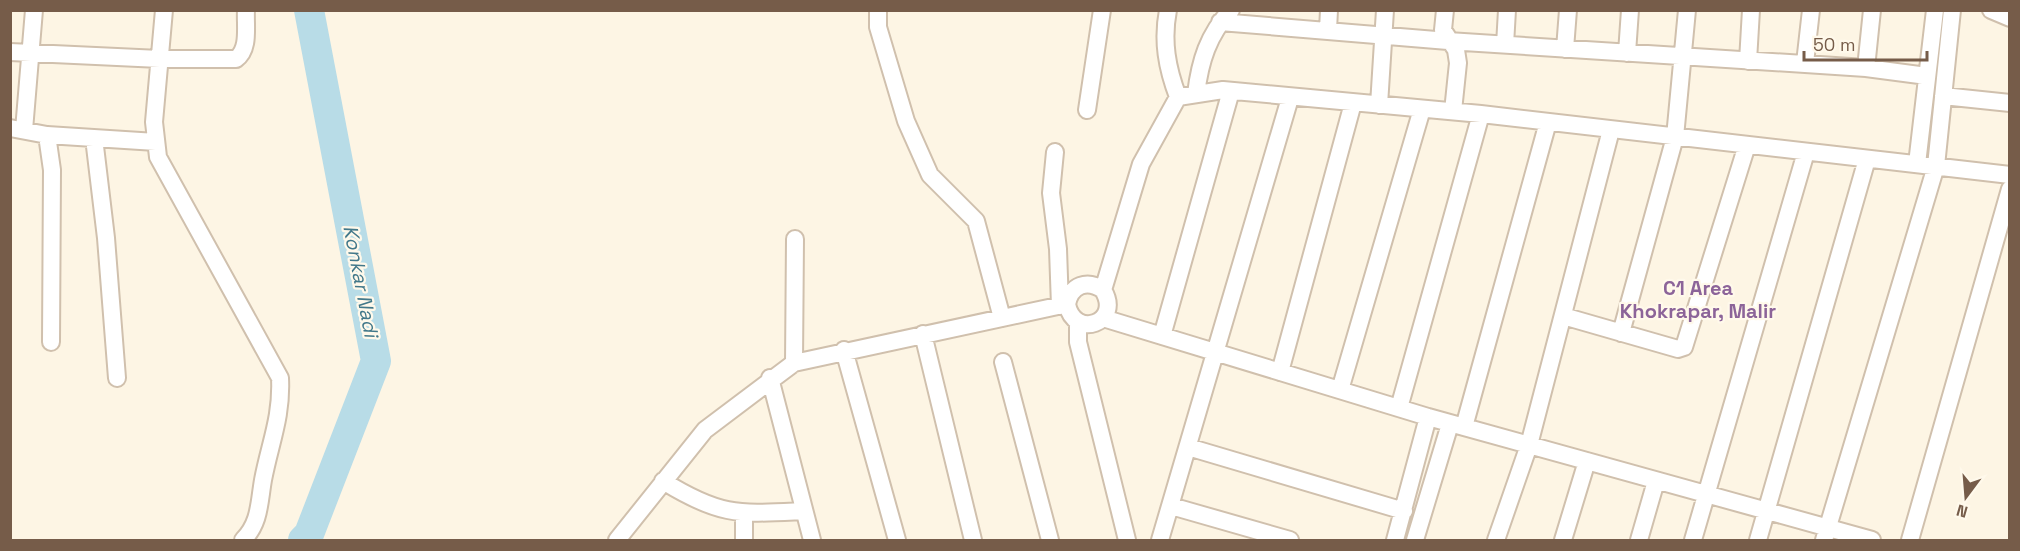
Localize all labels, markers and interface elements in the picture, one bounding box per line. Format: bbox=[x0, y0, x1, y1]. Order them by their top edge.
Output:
scale bar bbox=[1804, 24, 1927, 62]
text: 50 m bbox=[1813, 33, 1855, 56]
water label: Konkar Nadi bbox=[337, 223, 385, 341]
district label: C1 Area Khokrapar, Malir bbox=[1620, 275, 1776, 324]
north arrow bbox=[1936, 467, 1996, 527]
text: N bbox=[1954, 499, 1970, 523]

